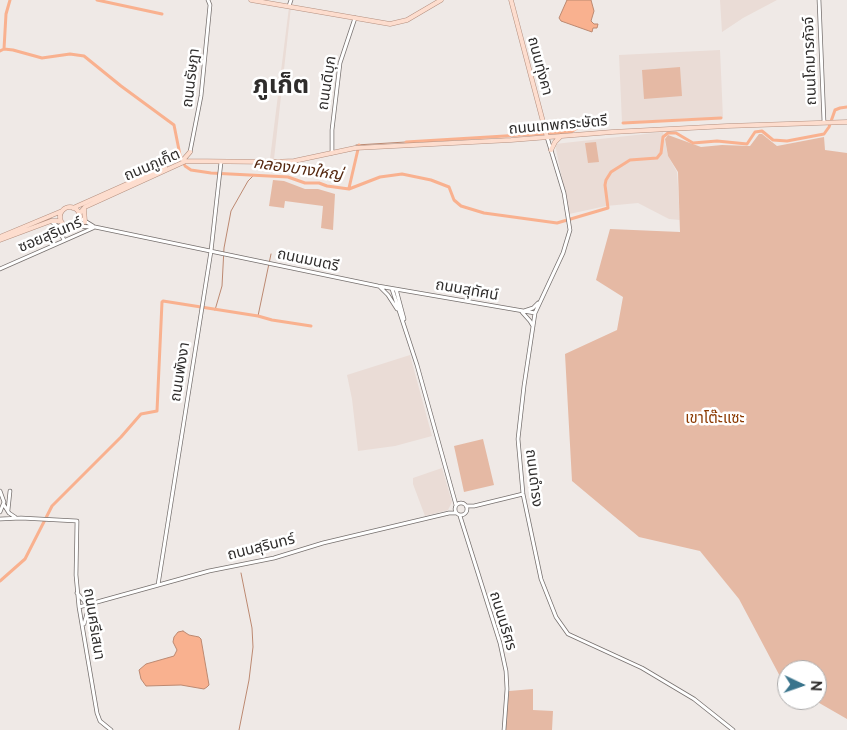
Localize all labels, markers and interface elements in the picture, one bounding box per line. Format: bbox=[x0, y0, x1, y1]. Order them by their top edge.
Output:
street label: ถนนโกมารภัจจ์ bbox=[799, 16, 821, 106]
street label: ถนนทุ่งคา bbox=[524, 35, 556, 97]
street label: ถนนรัษฎา bbox=[178, 47, 204, 109]
street label: ถนนดีบุก bbox=[314, 55, 340, 111]
district label: ภูเก็ต bbox=[253, 70, 309, 100]
street label: ถนนเทพกระษัตรี bbox=[508, 112, 608, 138]
street label: ถนนภูเก็ต bbox=[121, 145, 183, 185]
water label: คลองบางใหญ่ bbox=[252, 153, 344, 185]
street label: ซอยสุรินทร์ bbox=[15, 214, 85, 256]
street label: ถนนมนตรี bbox=[275, 245, 341, 275]
street label: ถนนสุทัศน์ bbox=[434, 276, 500, 304]
street label: ถนนพังงา bbox=[166, 341, 194, 403]
park label: เขาโต๊ะแซะ bbox=[685, 409, 745, 427]
street label: ถนนดำรง bbox=[522, 448, 546, 508]
street label: ถนนสุรินทร์ bbox=[225, 530, 297, 564]
street label: ถนนศรีเสนา bbox=[79, 587, 109, 661]
street label: ถนนนริศร bbox=[486, 589, 520, 653]
north arrow bbox=[777, 660, 827, 710]
text: N bbox=[808, 680, 824, 691]

